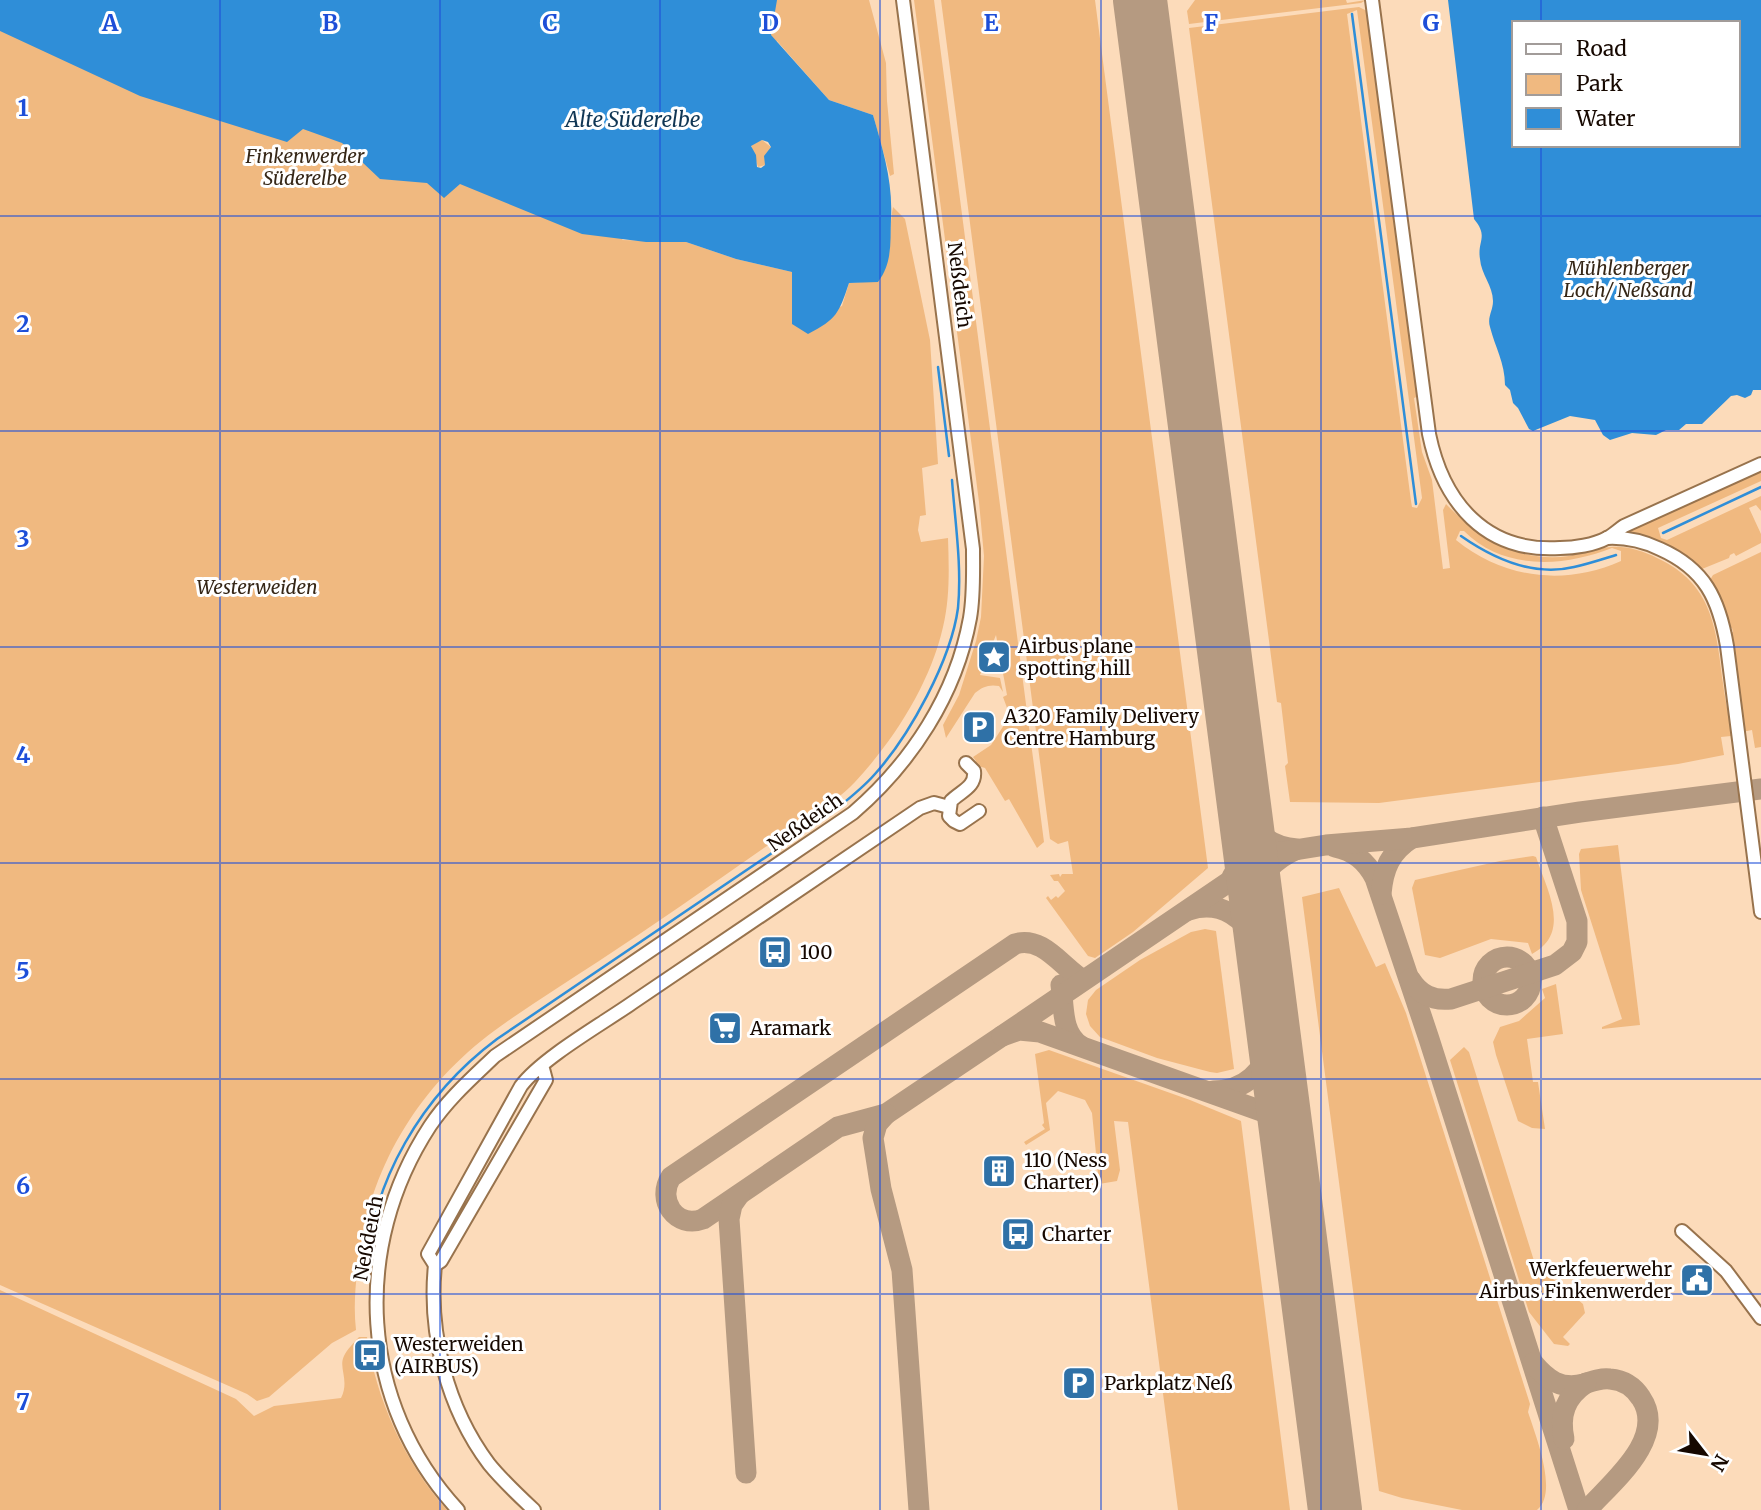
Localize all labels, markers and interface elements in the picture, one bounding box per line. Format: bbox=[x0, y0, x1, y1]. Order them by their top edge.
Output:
text: A bbox=[101, 8, 119, 37]
text: B bbox=[322, 8, 338, 37]
text: C bbox=[542, 8, 558, 37]
text: D bbox=[761, 8, 779, 37]
text: E bbox=[983, 8, 999, 37]
text: F bbox=[1204, 8, 1218, 37]
text: G bbox=[1423, 8, 1440, 37]
legend bbox=[1512, 21, 1740, 147]
text: Road bbox=[1576, 35, 1627, 62]
text: Park bbox=[1576, 70, 1623, 97]
text: 1 bbox=[18, 93, 29, 122]
text: Water bbox=[1575, 105, 1635, 132]
water label: Alte Süderelbe bbox=[563, 106, 701, 133]
park label: Finkenwerder Süderelbe bbox=[245, 144, 365, 190]
street label: Neßdeich bbox=[943, 241, 977, 330]
park label: Mühlenberger Loch/ Neßsand bbox=[1563, 256, 1693, 302]
text: 2 bbox=[16, 309, 30, 338]
text: 3 bbox=[16, 524, 30, 553]
park label: Westerweiden bbox=[196, 575, 318, 599]
place label: Airbus plane spotting hill bbox=[1017, 634, 1133, 680]
place icon: Airbus plane spotting hill bbox=[975, 638, 1013, 676]
place label: A320 Family Delivery Centre Hamburg bbox=[1003, 704, 1199, 750]
parking icon: A320 Family Delivery Centre Hamburg bbox=[960, 708, 998, 746]
text: 4 bbox=[16, 740, 31, 769]
street label: Neßdeich bbox=[763, 787, 848, 857]
bus stop icon: 100 bbox=[756, 933, 794, 971]
place label: 100 bbox=[800, 940, 832, 964]
text: 5 bbox=[16, 956, 30, 985]
supermarket icon: Aramark bbox=[706, 1009, 744, 1047]
place label: Aramark bbox=[749, 1016, 831, 1040]
place label: 110 (Ness Charter) bbox=[1024, 1148, 1107, 1194]
building icon: 110 (Ness Charter) bbox=[980, 1152, 1018, 1190]
text: 6 bbox=[16, 1171, 30, 1200]
street label: Neßdeich bbox=[348, 1193, 388, 1283]
bus stop icon: Charter bbox=[999, 1215, 1037, 1253]
place label: Charter bbox=[1042, 1222, 1112, 1246]
place label: Werkfeuerwehr Airbus Finkenwerder bbox=[1478, 1257, 1672, 1303]
public building icon: Werkfeuerwehr Airbus Finkenwerder bbox=[1678, 1261, 1716, 1299]
place label: Westerweiden (AIRBUS) bbox=[393, 1332, 524, 1378]
bus stop icon: Westerweiden (AIRBUS) bbox=[351, 1336, 389, 1374]
parking icon: Parkplatz Neß bbox=[1060, 1364, 1098, 1402]
place label: Parkplatz Neß bbox=[1104, 1371, 1233, 1395]
text: 7 bbox=[16, 1387, 30, 1416]
north arrow bbox=[1670, 1419, 1740, 1489]
text: N bbox=[1705, 1450, 1734, 1475]

